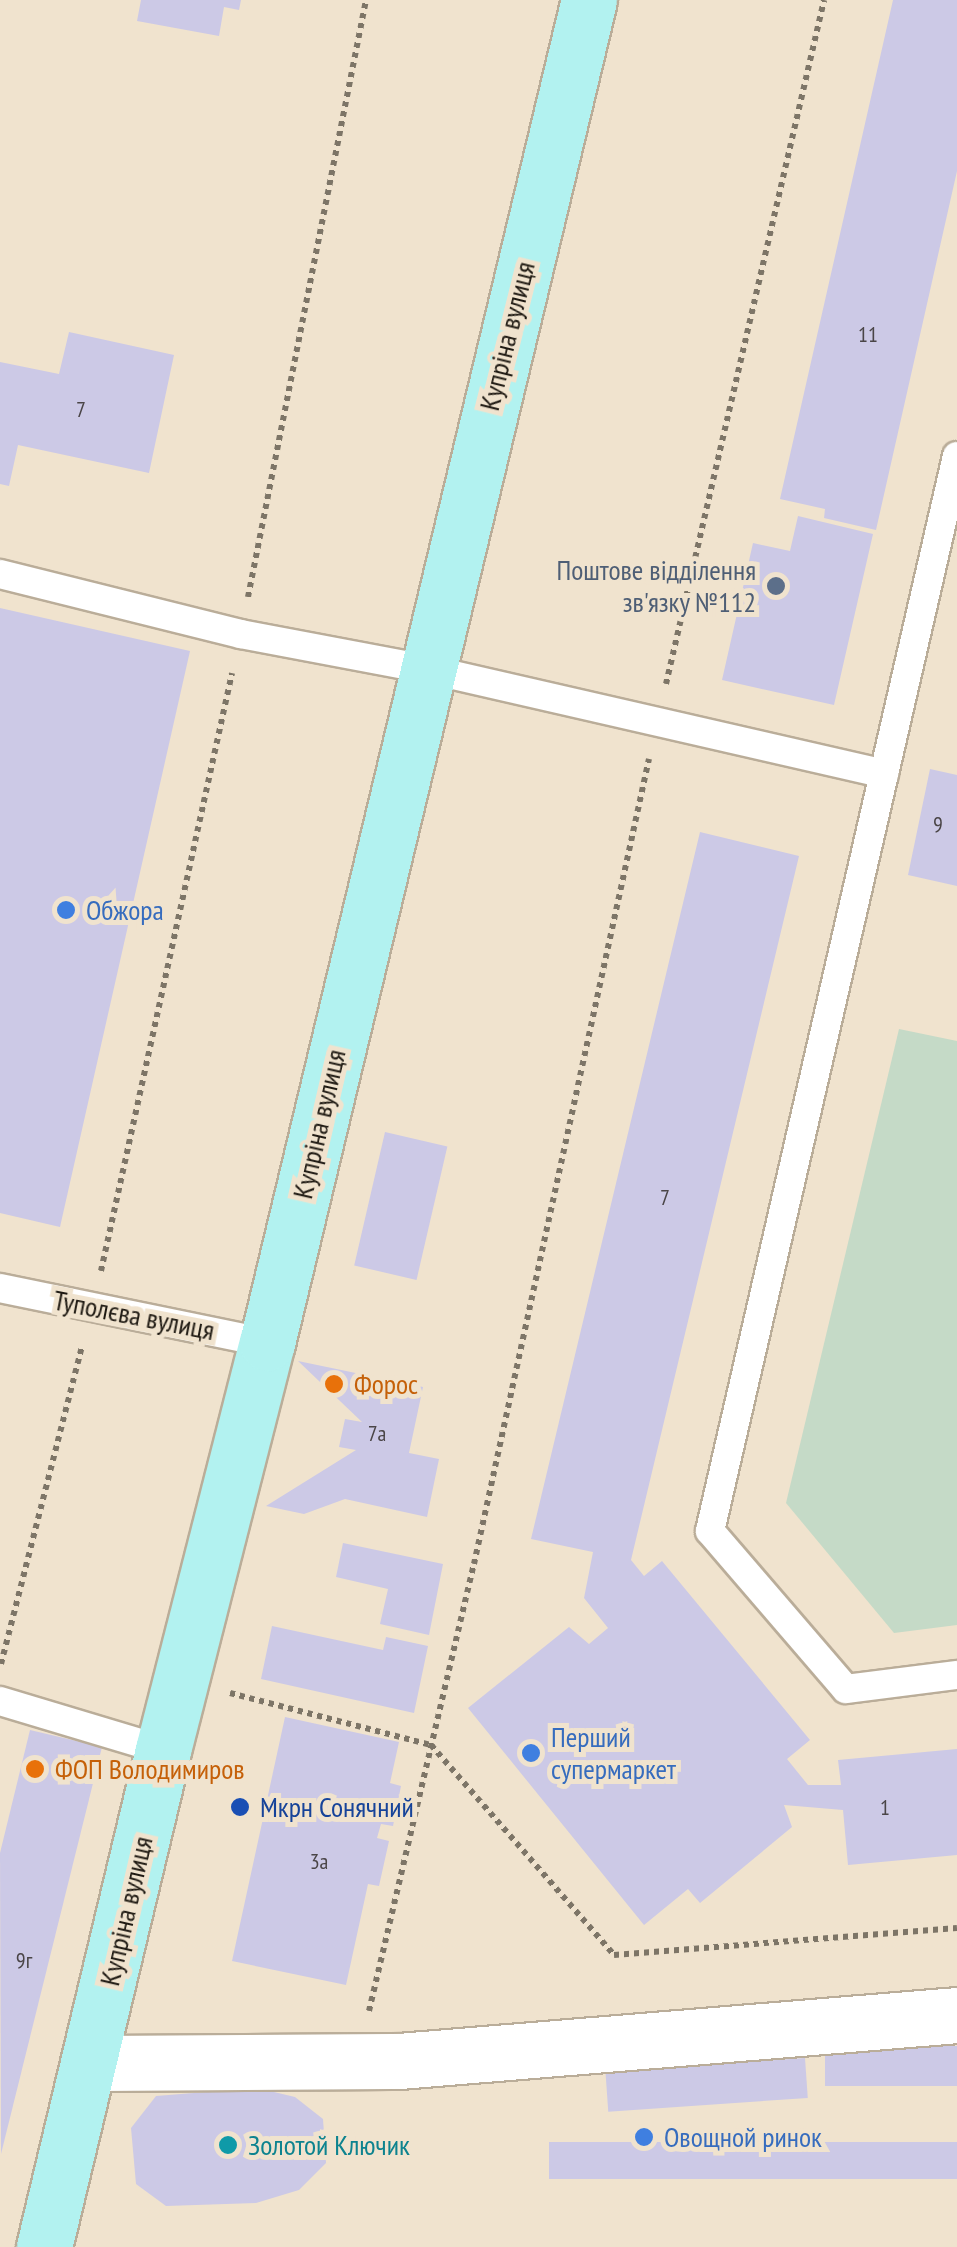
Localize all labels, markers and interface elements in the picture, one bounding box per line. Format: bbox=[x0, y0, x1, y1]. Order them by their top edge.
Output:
street label: Купріна вулиця bbox=[472, 258, 542, 414]
house number: 11 bbox=[858, 322, 878, 348]
house number: 7 bbox=[76, 397, 86, 423]
place label: Поштове відділення зв'язку №112 bbox=[556, 553, 756, 619]
marker: Поштове відділення зв'язку №112 bbox=[765, 575, 787, 597]
house number: 9 bbox=[933, 812, 943, 838]
place label: Обжора bbox=[86, 893, 164, 927]
marker: Обжора bbox=[55, 899, 77, 921]
street label: Купріна вулиця bbox=[286, 1046, 352, 1202]
house number: 7 bbox=[660, 1185, 670, 1211]
street label: Туполєва вулиця bbox=[51, 1283, 217, 1347]
place label: Форос bbox=[354, 1367, 418, 1401]
marker: Форос bbox=[323, 1373, 345, 1395]
house number: 7а bbox=[368, 1421, 386, 1447]
place label: Перший супермаркет bbox=[551, 1720, 676, 1786]
marker: Перший супермаркет bbox=[520, 1742, 542, 1764]
place label: ФОП Володимиров bbox=[55, 1752, 245, 1786]
marker: ФОП Володимиров bbox=[24, 1758, 46, 1780]
place label: Мкрн Сонячний bbox=[260, 1790, 414, 1824]
house number: 1 bbox=[880, 1795, 890, 1821]
marker: Мкрн Сонячний bbox=[229, 1796, 251, 1818]
street label: Купріна вулиця bbox=[93, 1833, 159, 1989]
house number: 3а bbox=[310, 1849, 328, 1875]
house number: 9г bbox=[16, 1948, 32, 1974]
place label: Овощной ринок bbox=[664, 2120, 822, 2154]
marker: Овощной ринок bbox=[633, 2126, 655, 2148]
place label: Золотой Ключик bbox=[248, 2128, 410, 2162]
marker: Золотой Ключик bbox=[217, 2134, 239, 2156]

